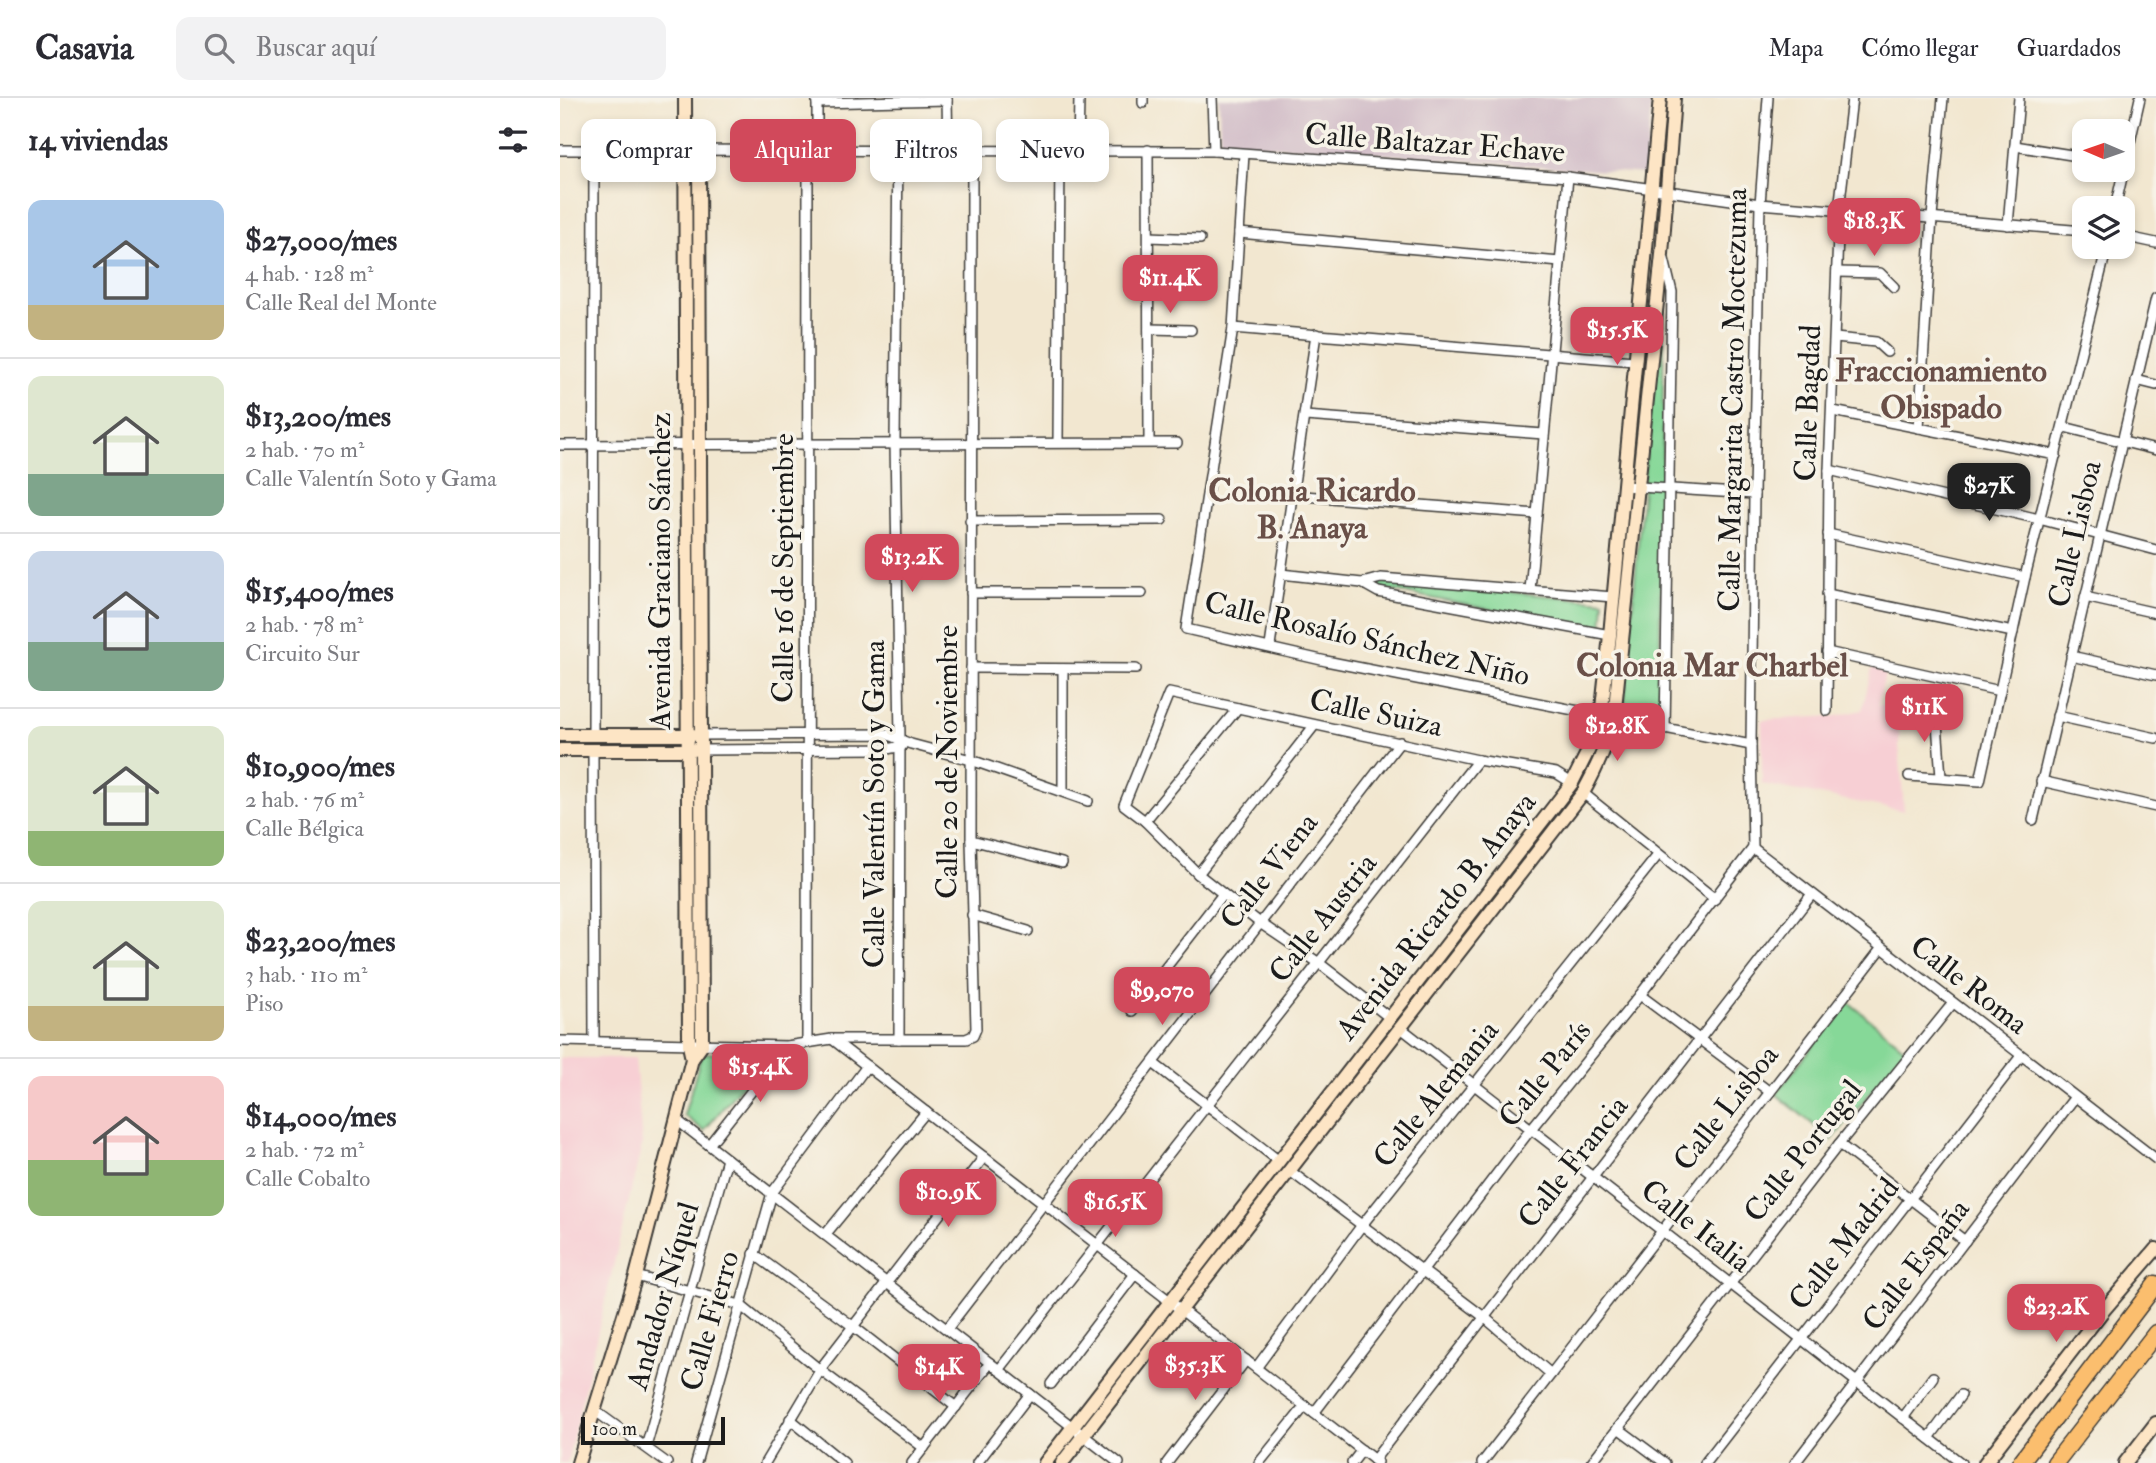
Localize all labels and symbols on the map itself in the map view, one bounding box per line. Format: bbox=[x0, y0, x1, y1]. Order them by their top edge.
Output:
street label: Calle Baltazar Echave bbox=[1304, 115, 1566, 171]
north arrow bbox=[2072, 119, 2135, 182]
street label: Calle Margarita Castro Moctezuma bbox=[1711, 187, 1755, 612]
pin: $18.3K bbox=[1817, 198, 1931, 258]
pin: $11.4K bbox=[1113, 256, 1227, 315]
pin: $15.5K bbox=[1560, 308, 1674, 367]
street label: Calle Bagdad bbox=[1787, 324, 1829, 482]
district label: Fraccionamiento Obispado bbox=[1835, 351, 2047, 428]
street label: Avenida Graciano Sánchez bbox=[642, 413, 679, 730]
street label: Calle 16 de Septiembre bbox=[765, 433, 802, 703]
street label: Calle Lisboa bbox=[2040, 456, 2110, 611]
pin: $27K bbox=[1948, 464, 2030, 523]
district label: Colonia Ricardo B. Anaya bbox=[1208, 471, 1416, 548]
pin: $13.2K bbox=[855, 534, 969, 594]
street label: Calle Rosalío Sánchez Niño bbox=[1201, 584, 1533, 694]
street label: Calle 20 de Noviembre bbox=[929, 625, 966, 899]
street label: Calle Valentín Soto y Gama bbox=[856, 639, 893, 968]
district label: Colonia Mar Charbel bbox=[1576, 646, 1849, 686]
street label: Calle Suiza bbox=[1306, 681, 1447, 745]
pin: $11K bbox=[1883, 684, 1965, 744]
pin: $12.8K bbox=[1560, 704, 1674, 763]
street label: Avenida Ricardo B. Anaya bbox=[1327, 784, 1545, 1048]
street label: Calle Viena bbox=[1212, 805, 1326, 937]
street label: Calle Austria bbox=[1261, 845, 1385, 990]
street label: Calle Roma bbox=[1903, 927, 2036, 1043]
pin: $9,070 bbox=[1105, 968, 1219, 1027]
street label: Calle Alemania bbox=[1365, 1012, 1507, 1175]
street label: Calle París bbox=[1491, 1013, 1599, 1135]
street label: Calle Lisboa bbox=[1665, 1037, 1787, 1178]
pin: $15.4K bbox=[703, 1044, 817, 1104]
street label: Calle Portugal bbox=[1736, 1072, 1870, 1230]
street label: Calle Francia bbox=[1510, 1088, 1637, 1236]
pin: $10.9K bbox=[891, 1170, 1005, 1229]
street label: Calle Madrid bbox=[1781, 1170, 1907, 1318]
street label: Calle Italia bbox=[1633, 1171, 1759, 1281]
pin: $16.5K bbox=[1058, 1180, 1172, 1239]
street label: Calle España bbox=[1854, 1191, 1978, 1338]
street label: Andador Níquel bbox=[618, 1198, 708, 1395]
street label: Calle Fierro bbox=[672, 1247, 748, 1395]
pin: $23.2K bbox=[1999, 1284, 2113, 1344]
pin: $35.3K bbox=[1138, 1342, 1252, 1402]
pin: $14K bbox=[898, 1344, 980, 1404]
scale bar bbox=[581, 1414, 724, 1446]

